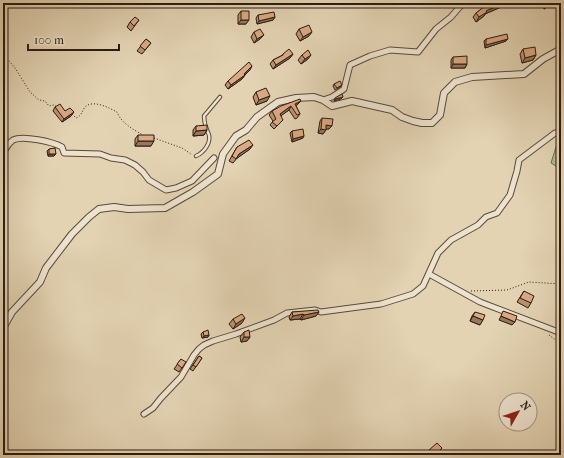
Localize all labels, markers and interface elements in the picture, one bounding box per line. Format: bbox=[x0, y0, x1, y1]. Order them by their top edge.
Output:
scale bar bbox=[28, 26, 119, 52]
text: 100 m bbox=[34, 33, 64, 47]
north arrow bbox=[498, 392, 538, 432]
text: N bbox=[518, 399, 533, 414]

